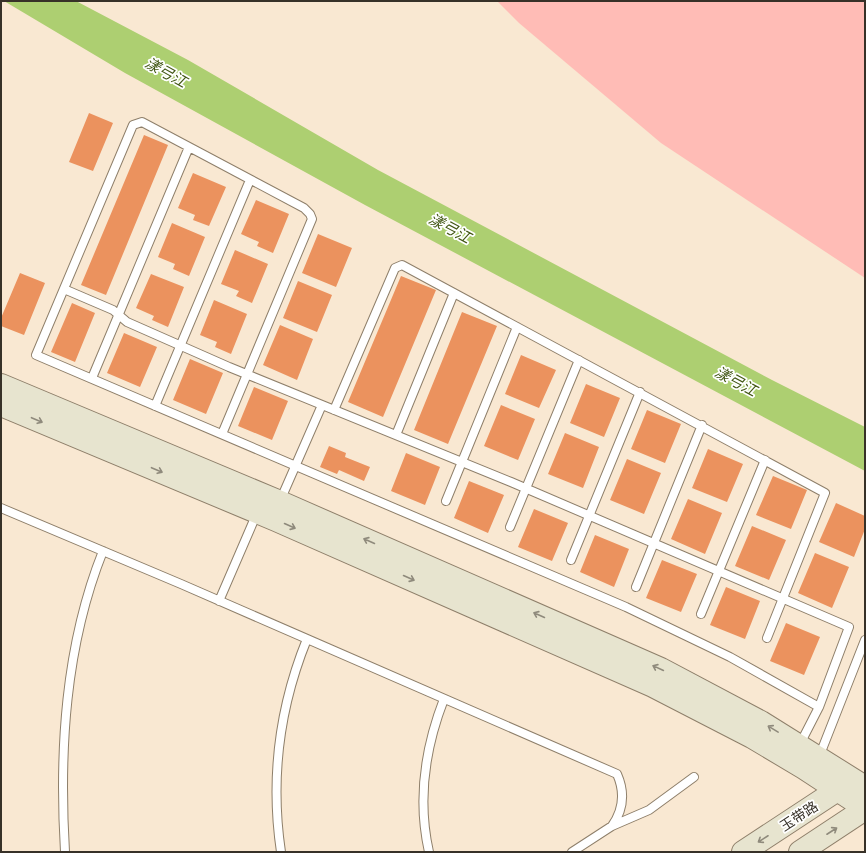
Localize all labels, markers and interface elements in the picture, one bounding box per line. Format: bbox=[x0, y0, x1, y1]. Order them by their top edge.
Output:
water label: 漾弓江 bbox=[142, 53, 192, 92]
water label: 漾弓江 bbox=[426, 209, 476, 248]
water label: 漾弓江 bbox=[712, 362, 762, 401]
one-way arrow bbox=[31, 417, 43, 424]
one-way arrow bbox=[150, 467, 162, 475]
one-way arrow bbox=[283, 523, 295, 530]
one-way arrow bbox=[363, 537, 375, 544]
one-way arrow bbox=[402, 575, 414, 582]
one-way arrow bbox=[533, 611, 545, 618]
one-way arrow bbox=[652, 664, 664, 671]
one-way arrow bbox=[767, 724, 779, 732]
street label: 玉带路 bbox=[776, 797, 822, 835]
one-way arrow bbox=[827, 827, 838, 835]
one-way arrow bbox=[758, 835, 769, 843]

